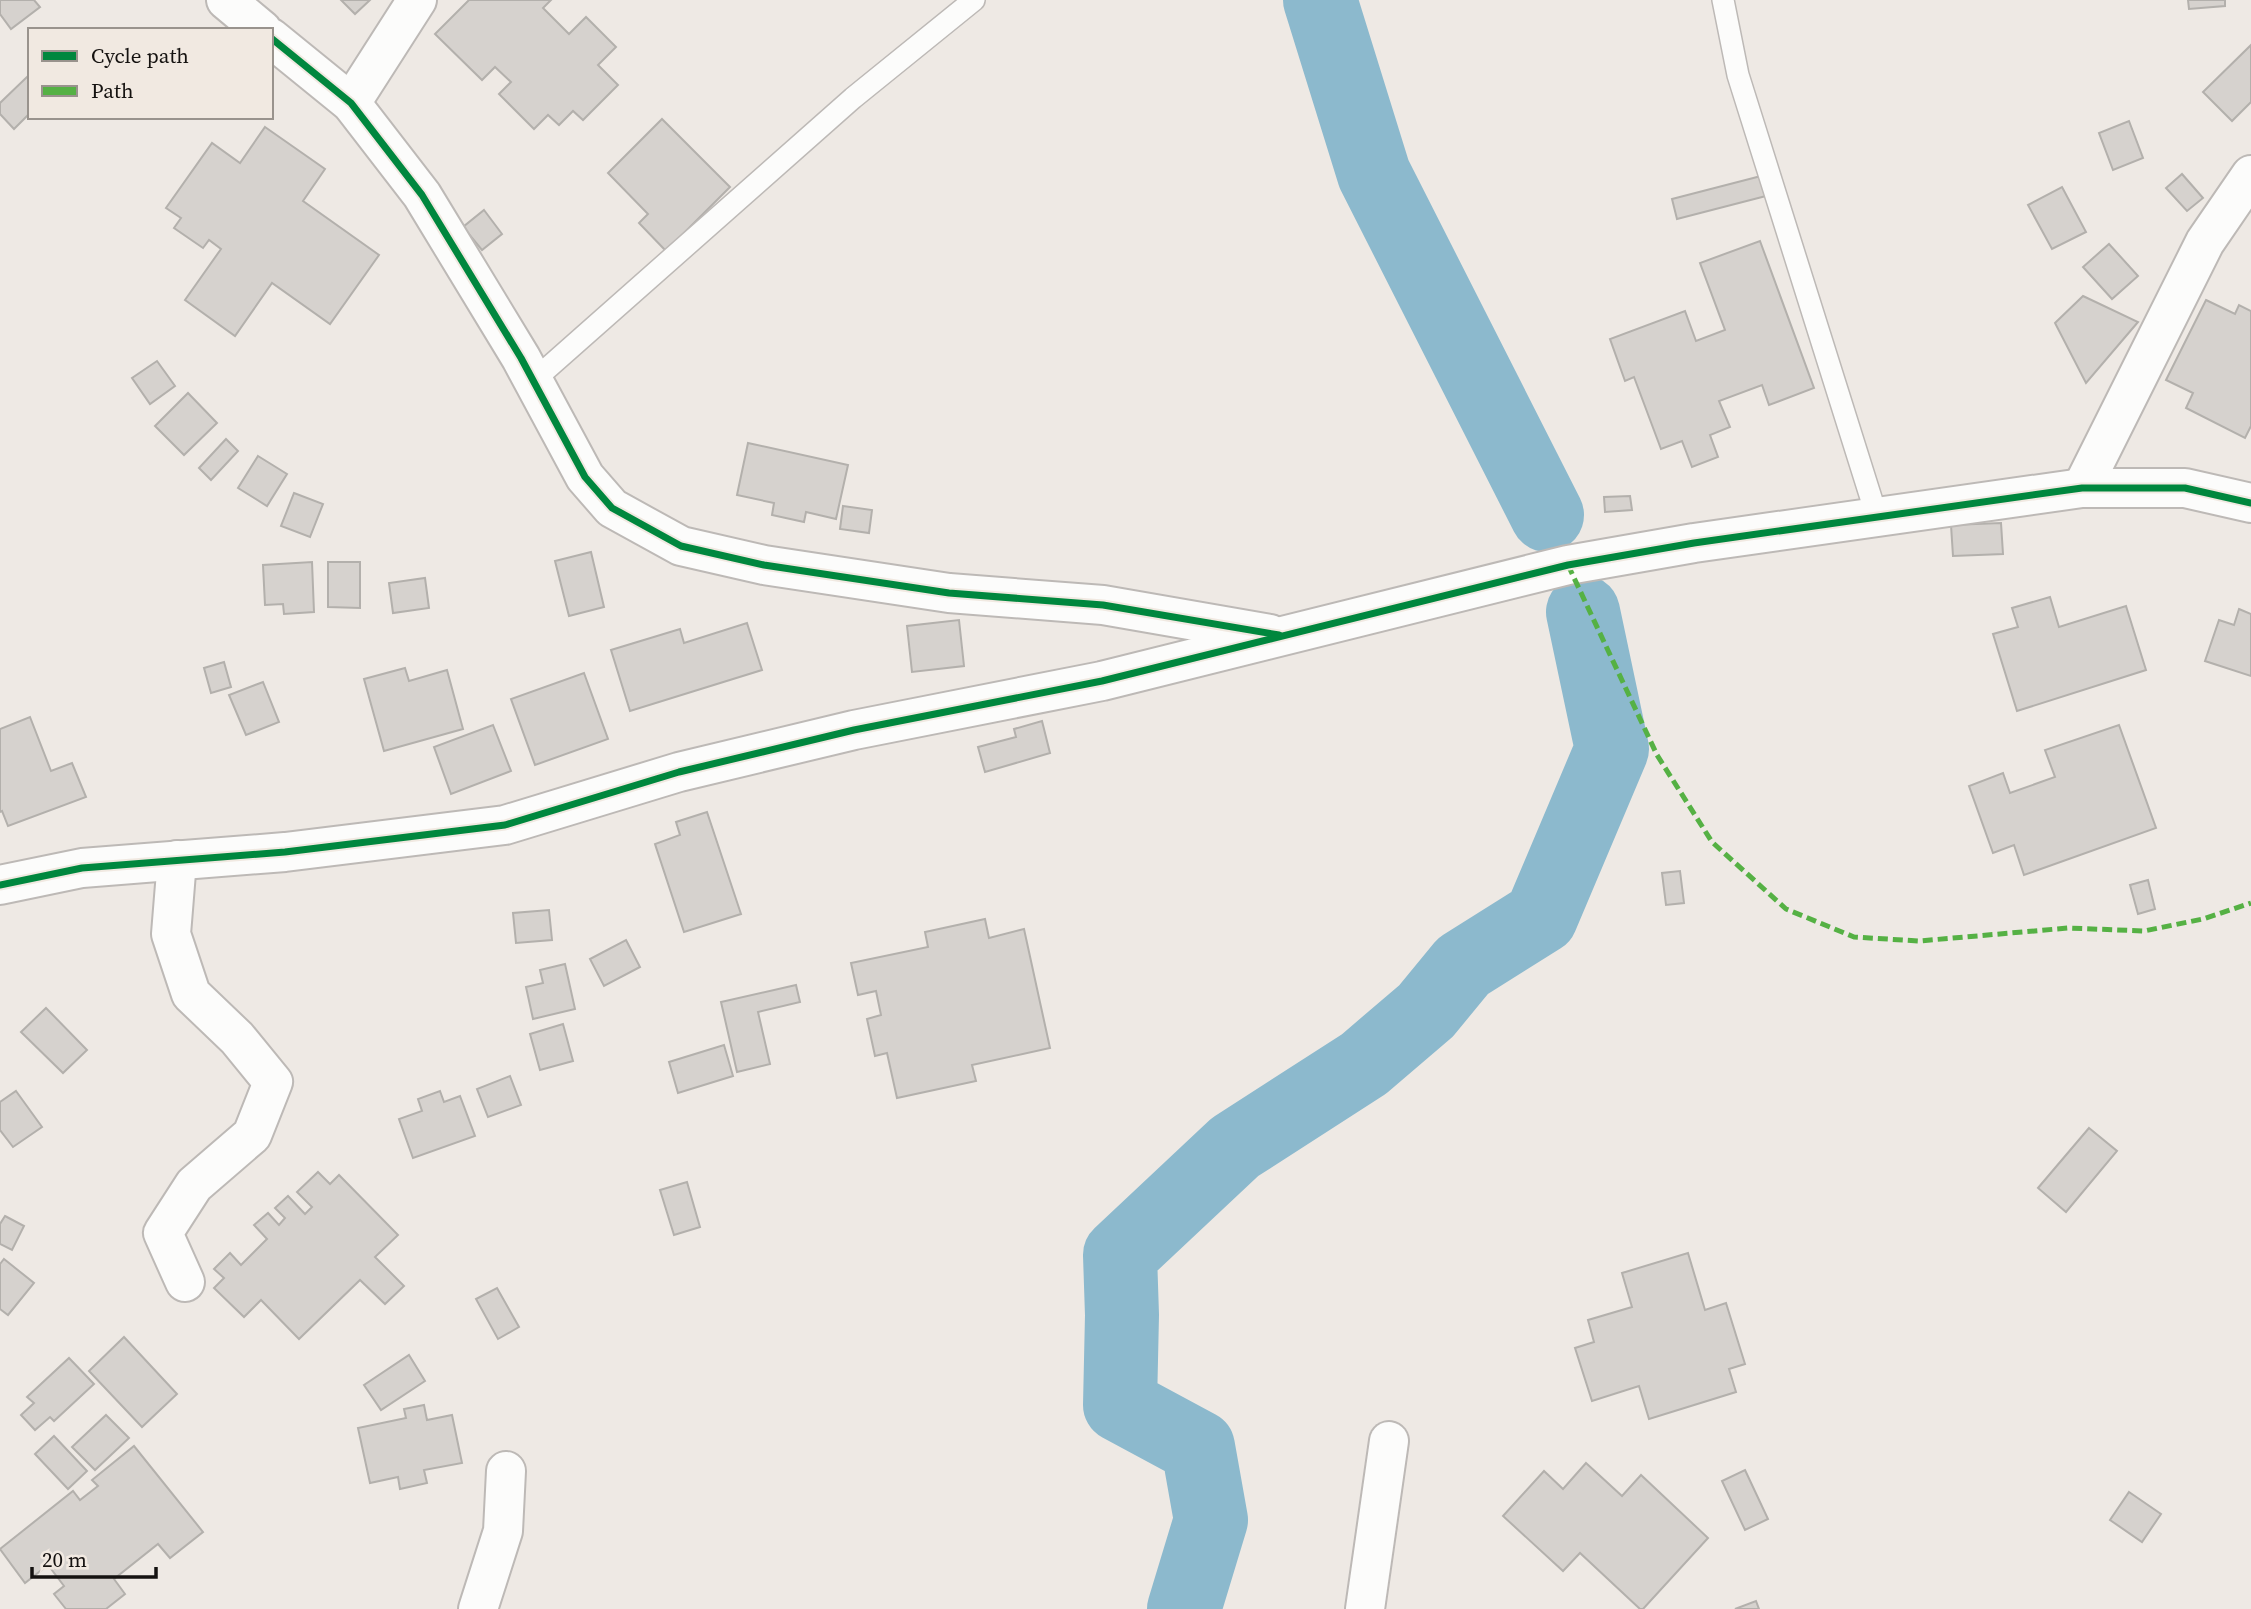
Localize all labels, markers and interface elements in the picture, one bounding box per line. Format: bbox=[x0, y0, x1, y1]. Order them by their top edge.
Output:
legend bbox=[28, 28, 273, 119]
text: Cycle path bbox=[91, 41, 189, 70]
text: Path bbox=[91, 76, 134, 105]
scale bar bbox=[32, 1536, 156, 1580]
text: 20 m bbox=[42, 1545, 87, 1574]

